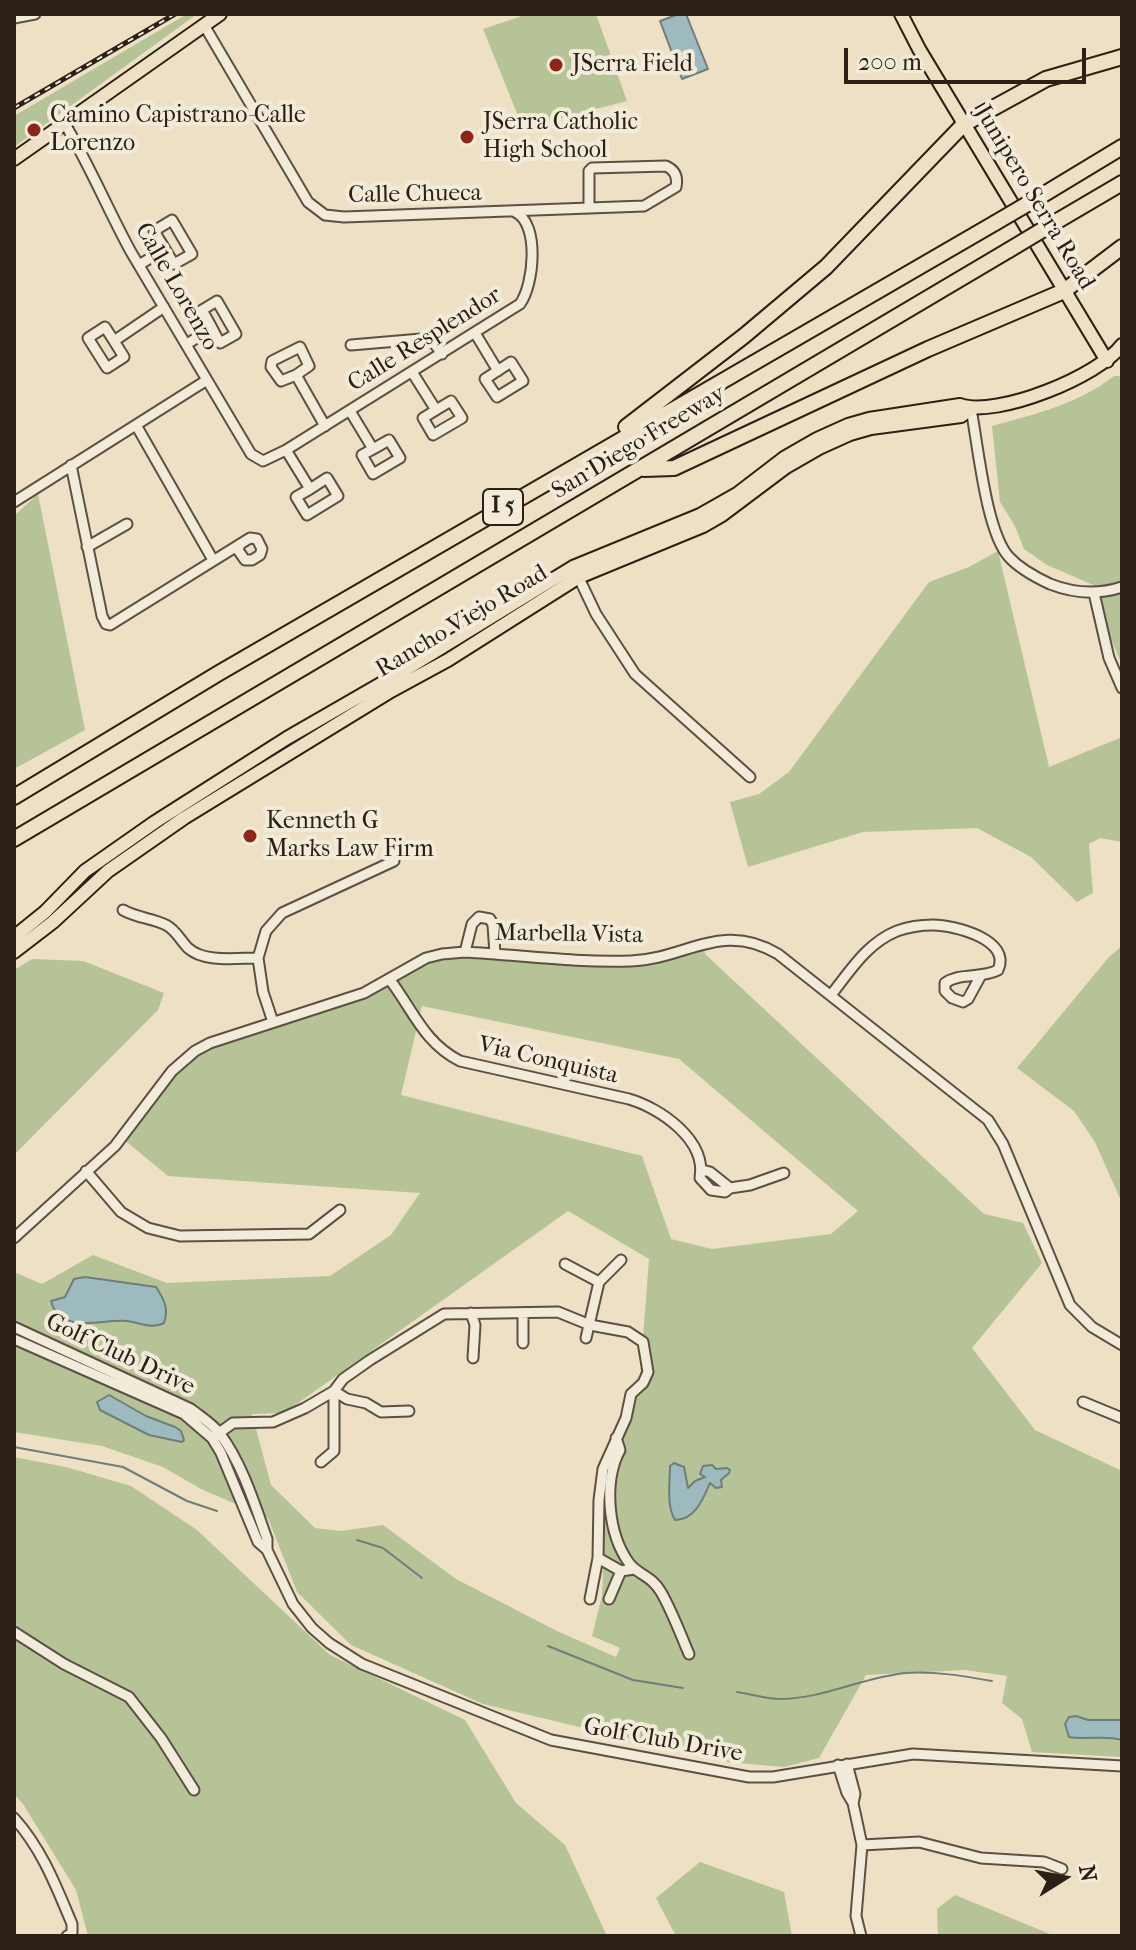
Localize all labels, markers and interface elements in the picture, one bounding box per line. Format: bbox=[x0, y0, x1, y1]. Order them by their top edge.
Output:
scale bar bbox=[848, 32, 1090, 82]
text: 200 m bbox=[858, 48, 922, 76]
place label: JSerra Field bbox=[572, 51, 693, 79]
marker: JSerra Field bbox=[547, 56, 565, 74]
street label: Junipero Serra Road bbox=[968, 101, 1100, 295]
place label: Camino Capistrano-Calle Lorenzo bbox=[50, 102, 306, 158]
place label: JSerra Catholic High School bbox=[483, 109, 638, 165]
marker: Camino Capistrano-Calle Lorenzo bbox=[25, 121, 43, 139]
marker: JSerra Catholic High School bbox=[458, 128, 476, 146]
street label: Calle Chueca bbox=[348, 179, 482, 211]
street label: Calle Lorenzo bbox=[128, 218, 224, 356]
street label: Calle Resplendor bbox=[343, 281, 507, 399]
street label: San Diego Freeway bbox=[547, 380, 731, 506]
road number: I 5 bbox=[483, 489, 523, 525]
street label: Rancho Viejo Road bbox=[371, 559, 553, 685]
place label: Kenneth G Marks Law Firm bbox=[266, 808, 434, 864]
marker: Kenneth G Marks Law Firm bbox=[241, 827, 259, 845]
street label: Marbella Vista bbox=[495, 919, 643, 951]
street label: Via Conquista bbox=[475, 1031, 621, 1091]
street label: Golf Club Drive bbox=[41, 1308, 199, 1402]
street label: Golf Club Drive bbox=[581, 1713, 745, 1769]
north arrow bbox=[1024, 1838, 1104, 1918]
text: N bbox=[1073, 1863, 1102, 1884]

